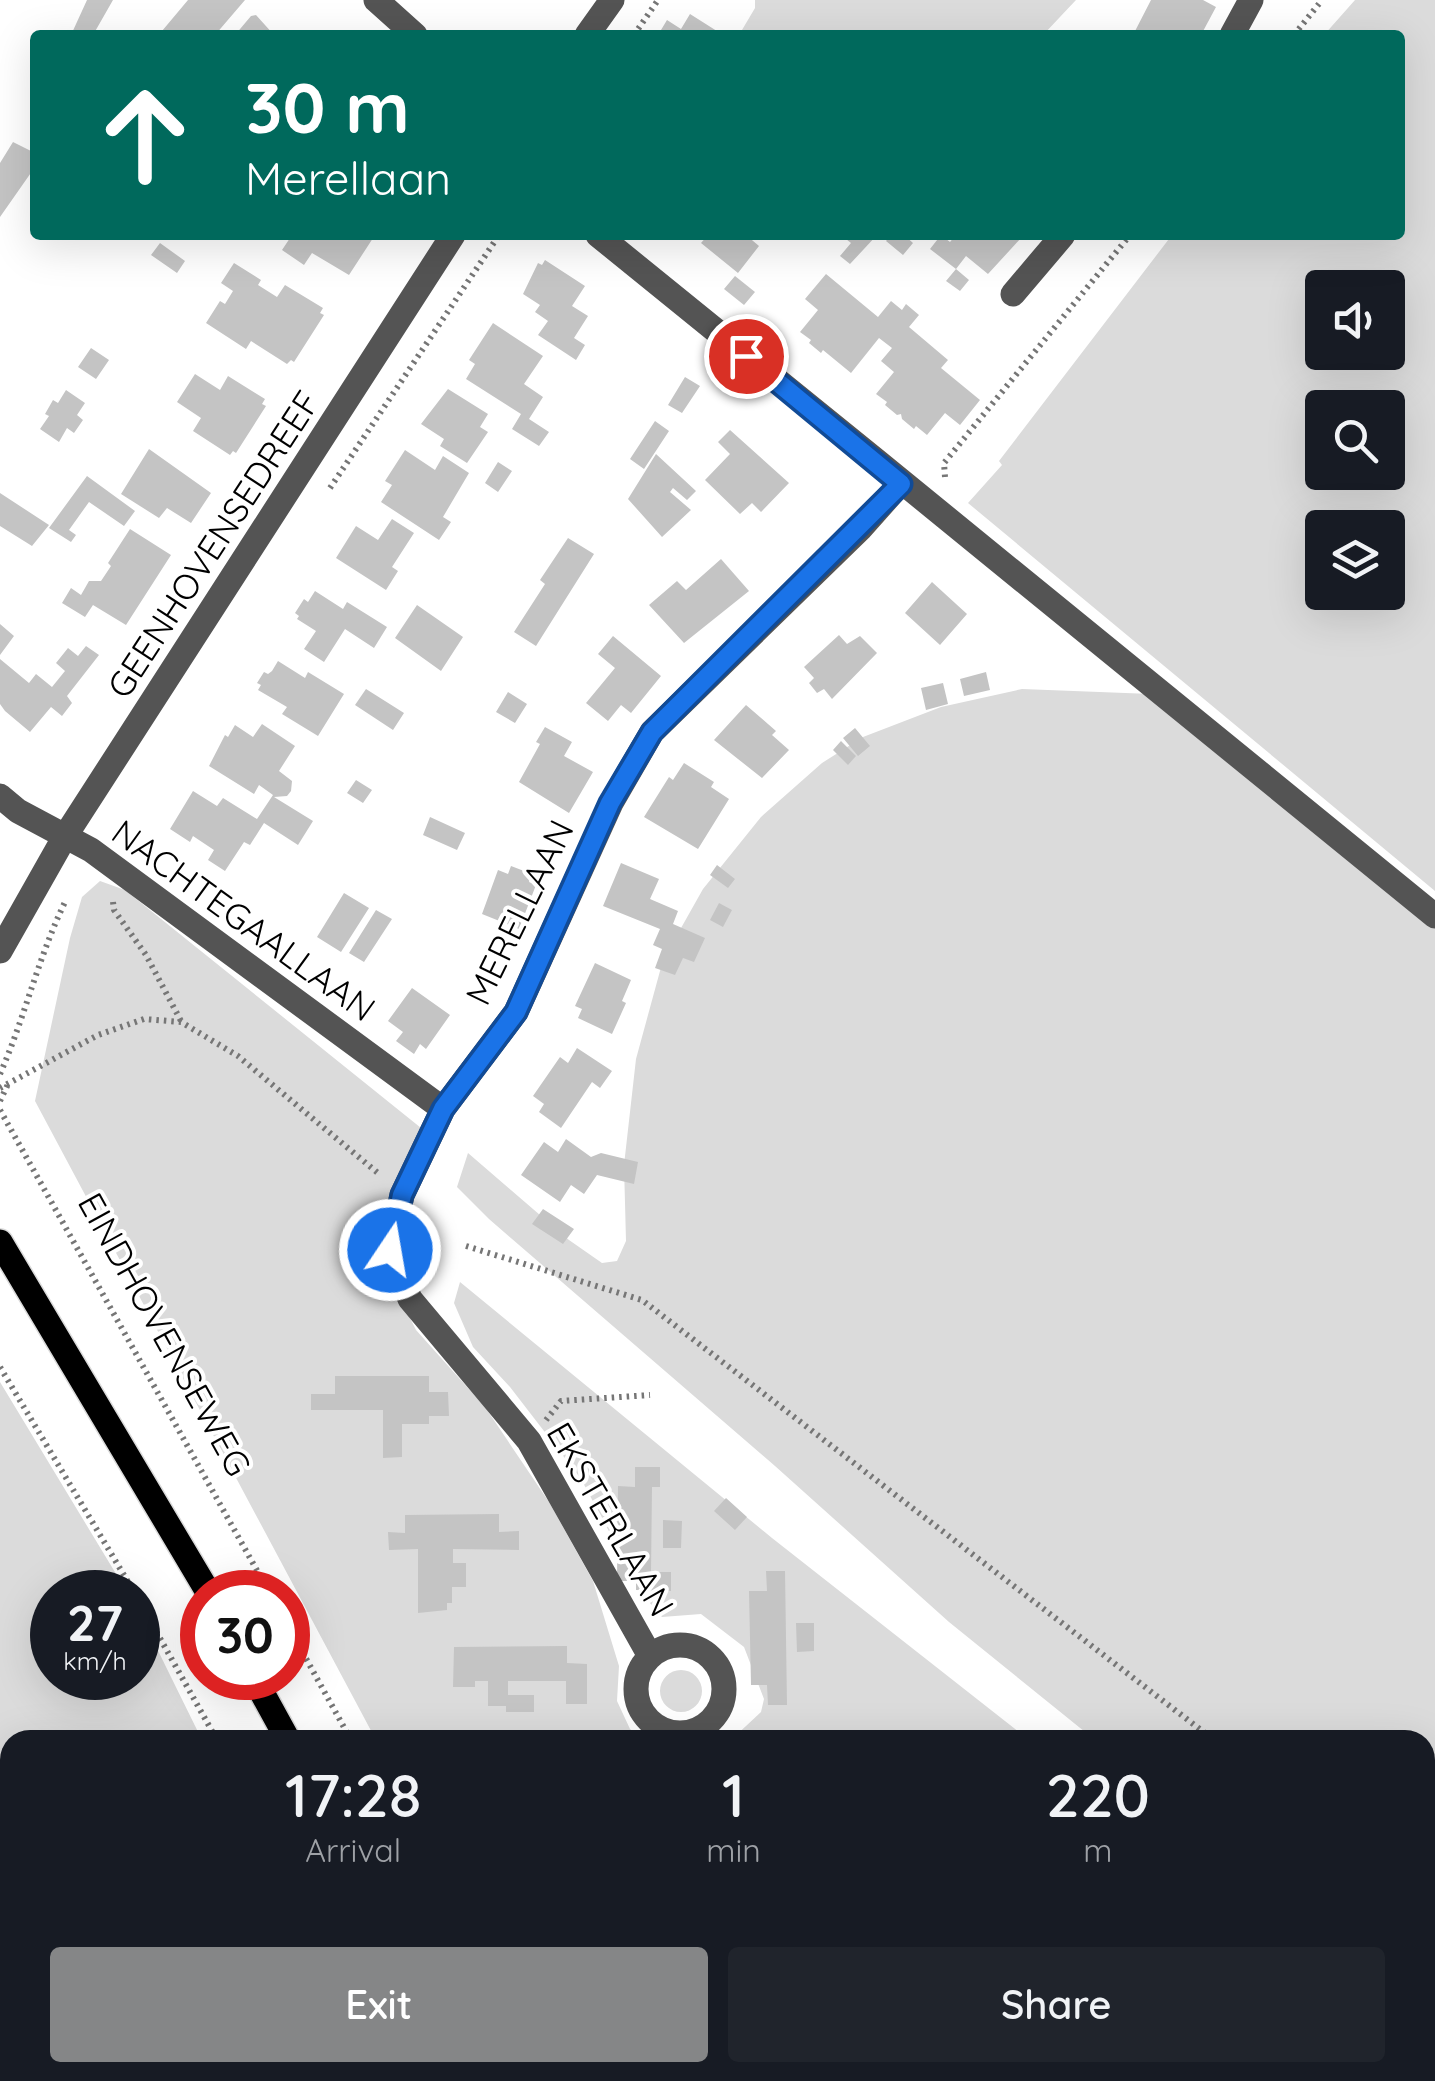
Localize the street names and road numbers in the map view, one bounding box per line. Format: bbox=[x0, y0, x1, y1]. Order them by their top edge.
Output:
street label: GEENHOVENSEDREEF bbox=[97, 382, 329, 706]
street label: NACHTEGAALLAAN bbox=[104, 810, 384, 1030]
street label: MERELLAAN bbox=[455, 812, 583, 1012]
street label: EINDHOVENSEWEG bbox=[69, 1185, 261, 1483]
street label: EKSTERLAAN bbox=[538, 1414, 684, 1624]

